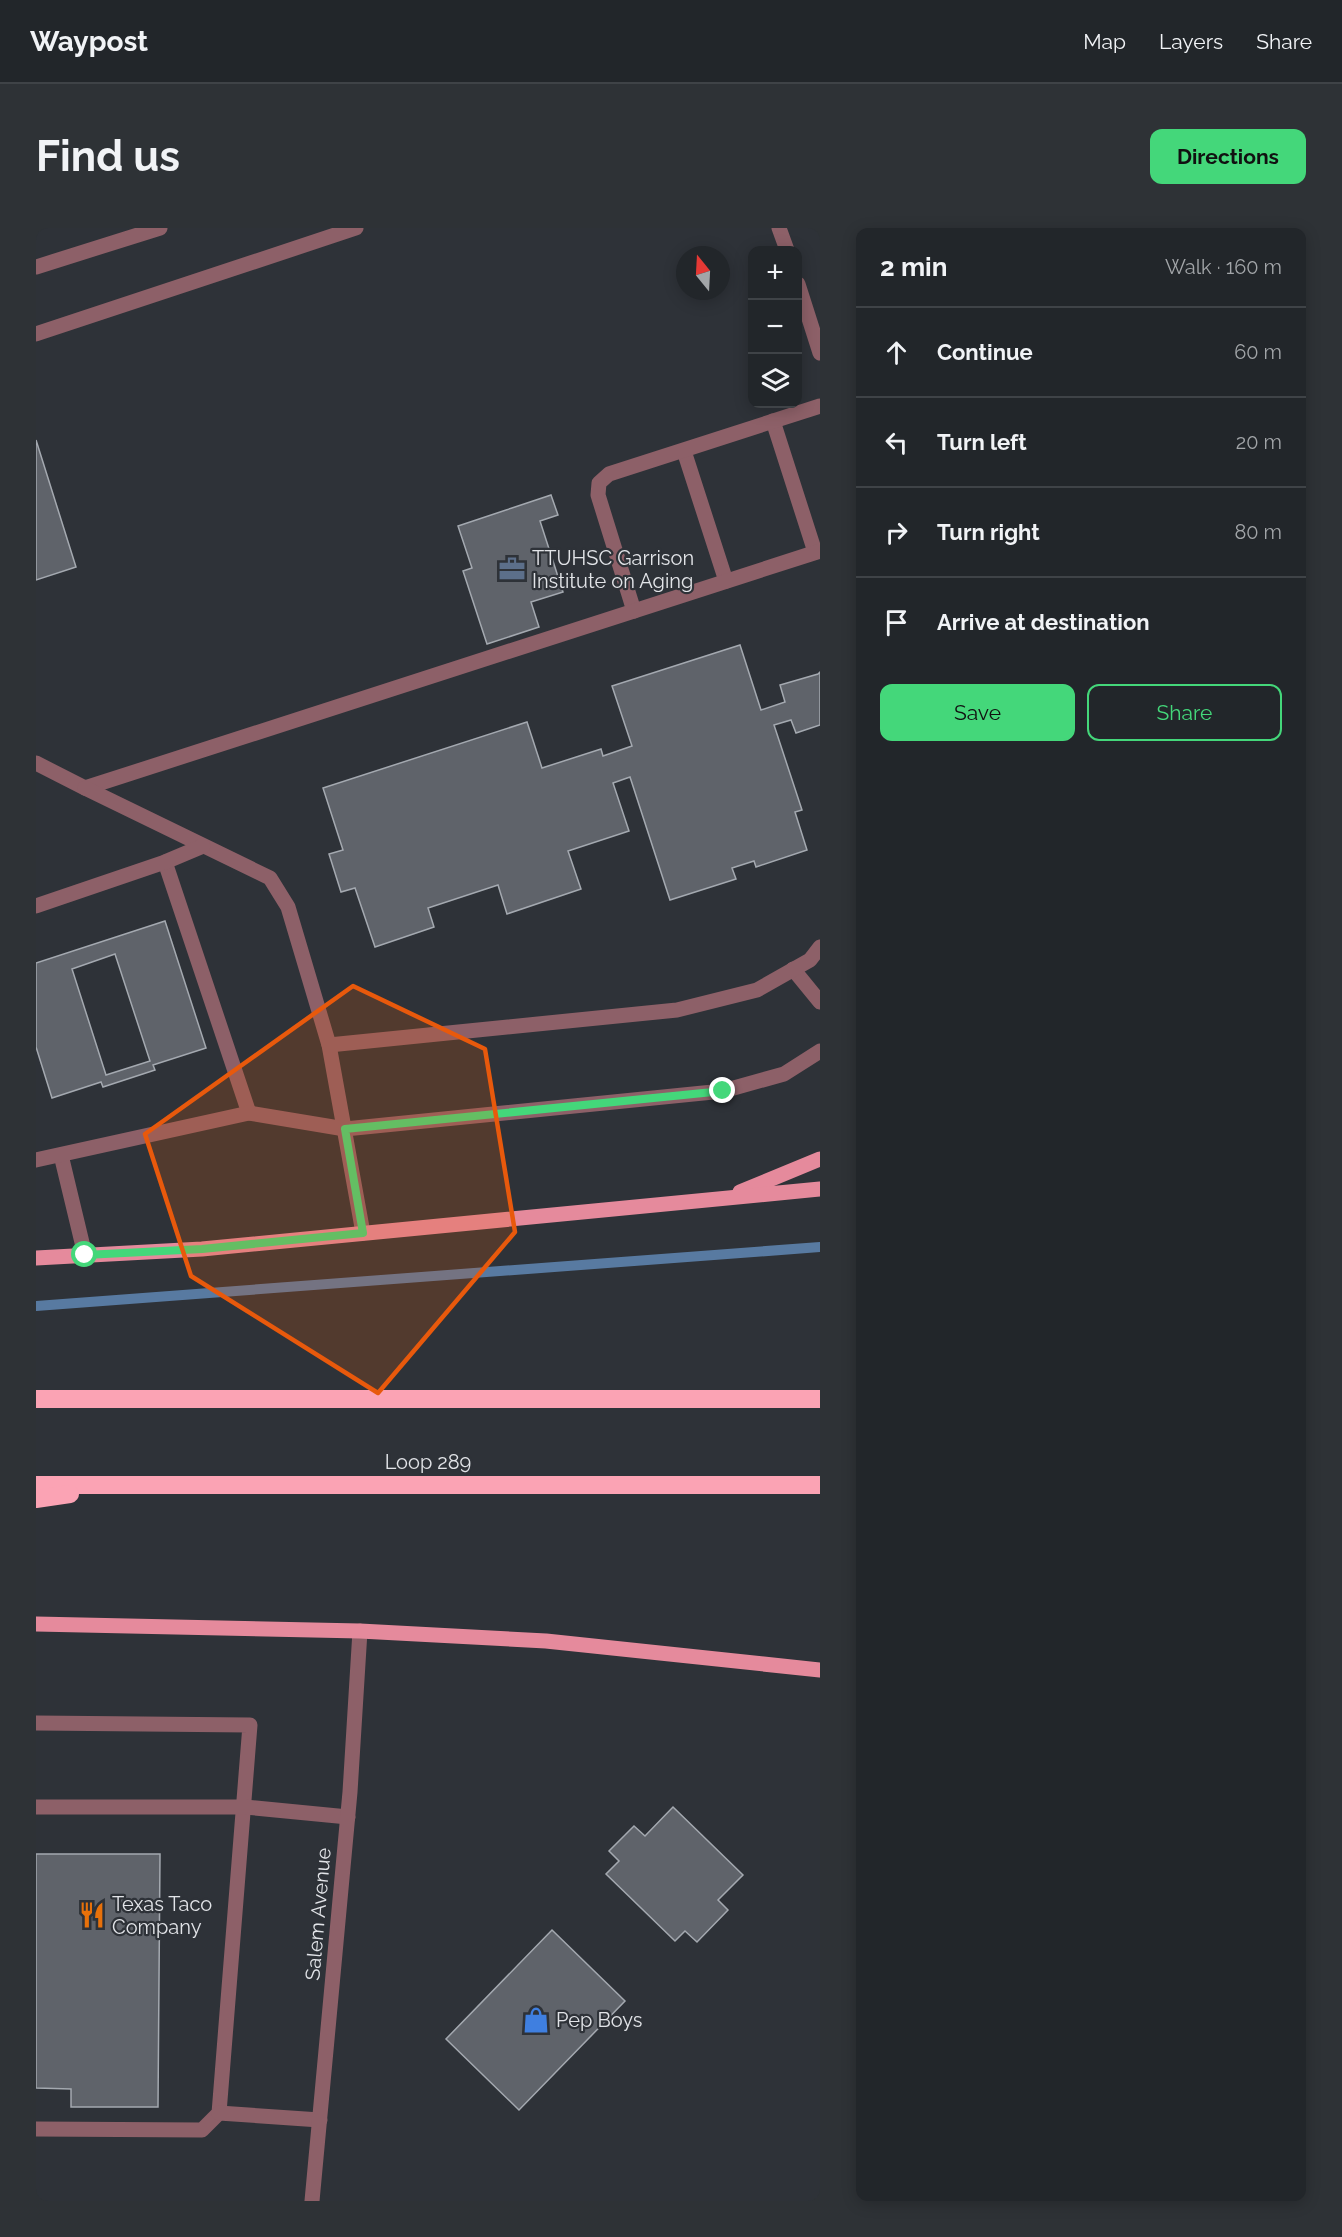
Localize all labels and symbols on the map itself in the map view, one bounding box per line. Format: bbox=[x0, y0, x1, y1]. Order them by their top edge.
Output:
north arrow bbox=[676, 246, 730, 300]
place label: TTUHSC Garrison Institute on Aging bbox=[532, 546, 694, 593]
office icon: TTUHSC Garrison Institute on Aging bbox=[497, 554, 527, 584]
route end bbox=[709, 1077, 735, 1103]
route start bbox=[71, 1241, 97, 1267]
street label: Loop 289 bbox=[385, 1450, 471, 1474]
street label: Salem Avenue bbox=[300, 1846, 336, 1981]
place label: Texas Taco Company bbox=[112, 1892, 212, 1939]
restaurant icon: Texas Taco Company bbox=[77, 1900, 107, 1930]
shop icon: Pep Boys bbox=[521, 2005, 551, 2035]
place label: Pep Boys bbox=[556, 2008, 643, 2032]

